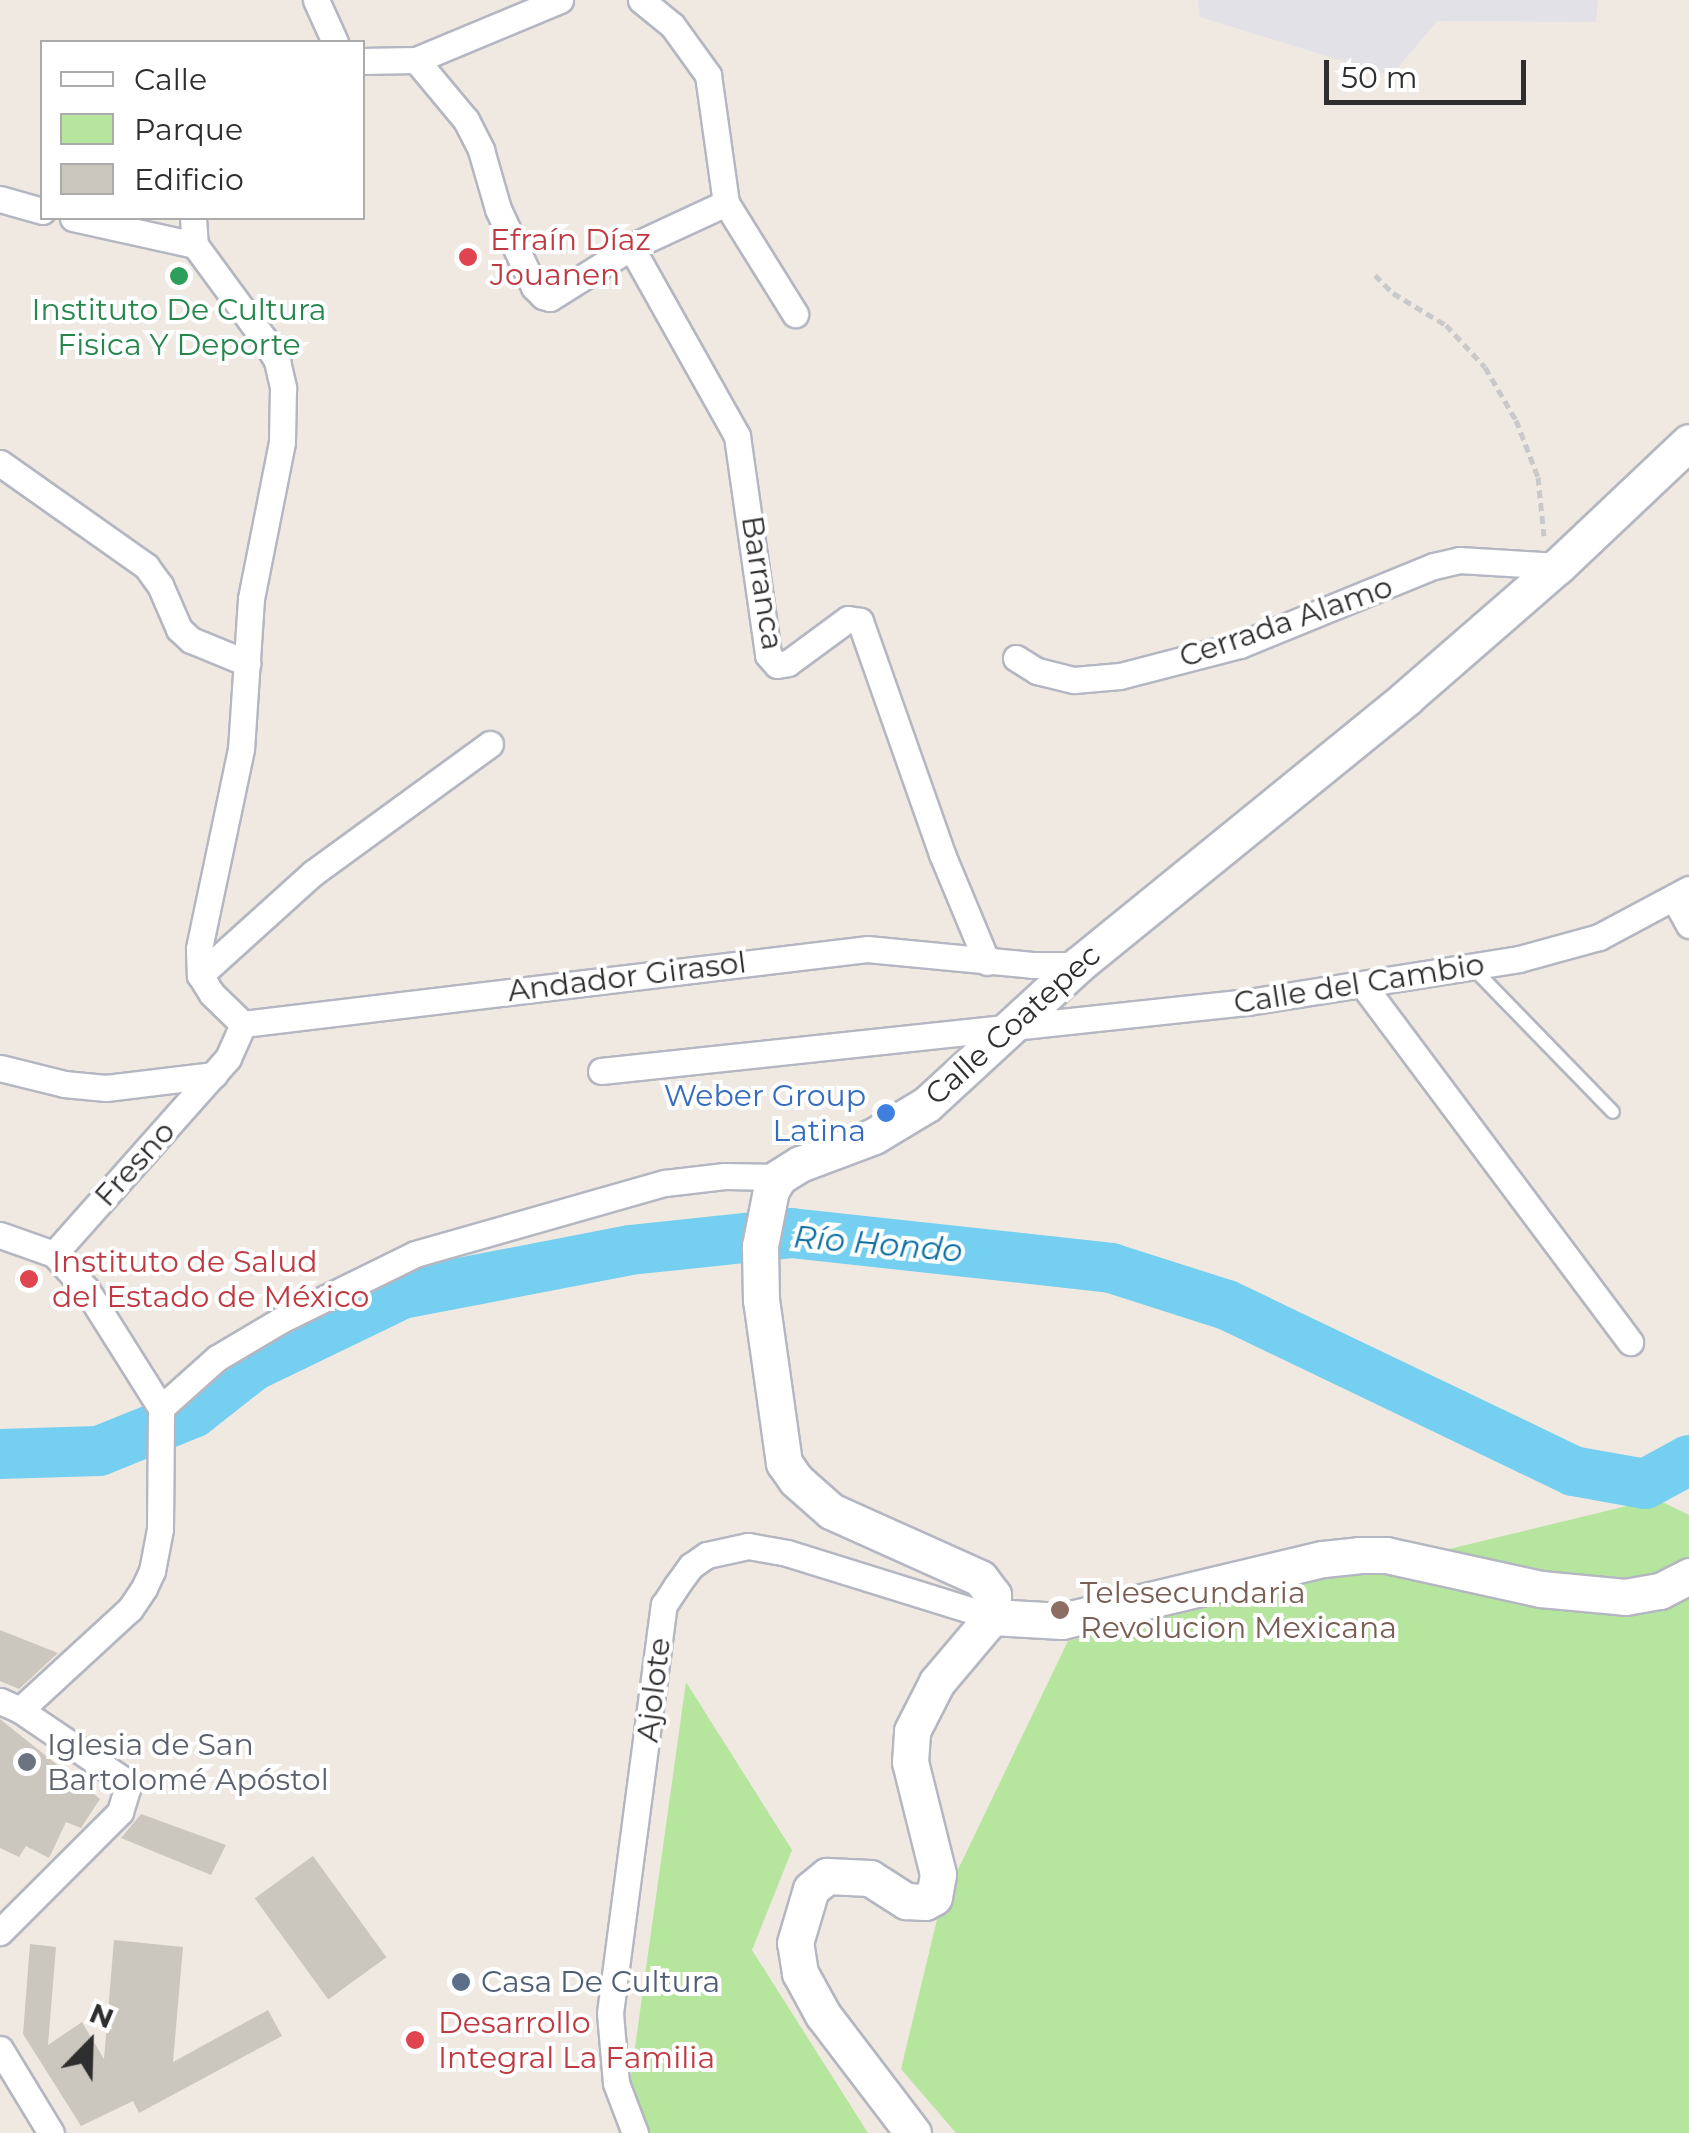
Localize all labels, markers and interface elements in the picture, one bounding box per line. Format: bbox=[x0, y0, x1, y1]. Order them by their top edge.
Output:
legend bbox=[40, 40, 365, 220]
scale bar bbox=[1329, 40, 1532, 102]
text: 50 m bbox=[1341, 59, 1418, 96]
text: Calle bbox=[134, 61, 207, 98]
text: Parque bbox=[134, 111, 243, 148]
text: Edificio bbox=[134, 161, 244, 198]
place label: Efraín Díaz Jouanen bbox=[490, 222, 651, 292]
marker: Efraín Díaz Jouanen bbox=[455, 244, 481, 270]
marker: Instituto De Cultura Fisica Y Deporte bbox=[168, 265, 190, 287]
place label: Instituto De Cultura Fisica Y Deporte bbox=[32, 292, 326, 362]
street label: Barranca bbox=[734, 513, 790, 653]
street label: Cerrada Alamo bbox=[1175, 569, 1397, 675]
street label: Calle Coatepec bbox=[918, 937, 1108, 1113]
street label: Andador Girasol bbox=[506, 945, 748, 1009]
street label: Calle del Cambio bbox=[1231, 946, 1487, 1022]
place label: Weber Group Latina bbox=[664, 1078, 866, 1148]
marker: Weber Group Latina bbox=[875, 1102, 897, 1124]
street label: Fresno bbox=[87, 1114, 183, 1214]
water label: Río Hondo bbox=[792, 1217, 964, 1271]
place label: Instituto de Salud del Estado de México bbox=[52, 1244, 369, 1314]
marker: Instituto de Salud del Estado de México bbox=[16, 1266, 42, 1292]
place label: Telesecundaria Revolucion Mexicana bbox=[1080, 1575, 1397, 1646]
marker: Telesecundaria Revolucion Mexicana bbox=[1049, 1599, 1071, 1621]
street label: Ajolote bbox=[630, 1636, 678, 1744]
place label: Iglesia de San Bartolomé Apóstol bbox=[47, 1727, 329, 1798]
marker: Iglesia de San Bartolomé Apóstol bbox=[16, 1751, 38, 1773]
place label: Casa De Cultura bbox=[481, 1964, 720, 2000]
marker: Casa De Cultura bbox=[450, 1971, 472, 1993]
north arrow bbox=[40, 1993, 140, 2093]
text: N bbox=[85, 1995, 119, 2035]
place label: Desarrollo Integral La Familia bbox=[438, 2005, 715, 2076]
marker: Desarrollo Integral La Familia bbox=[402, 2027, 428, 2053]

